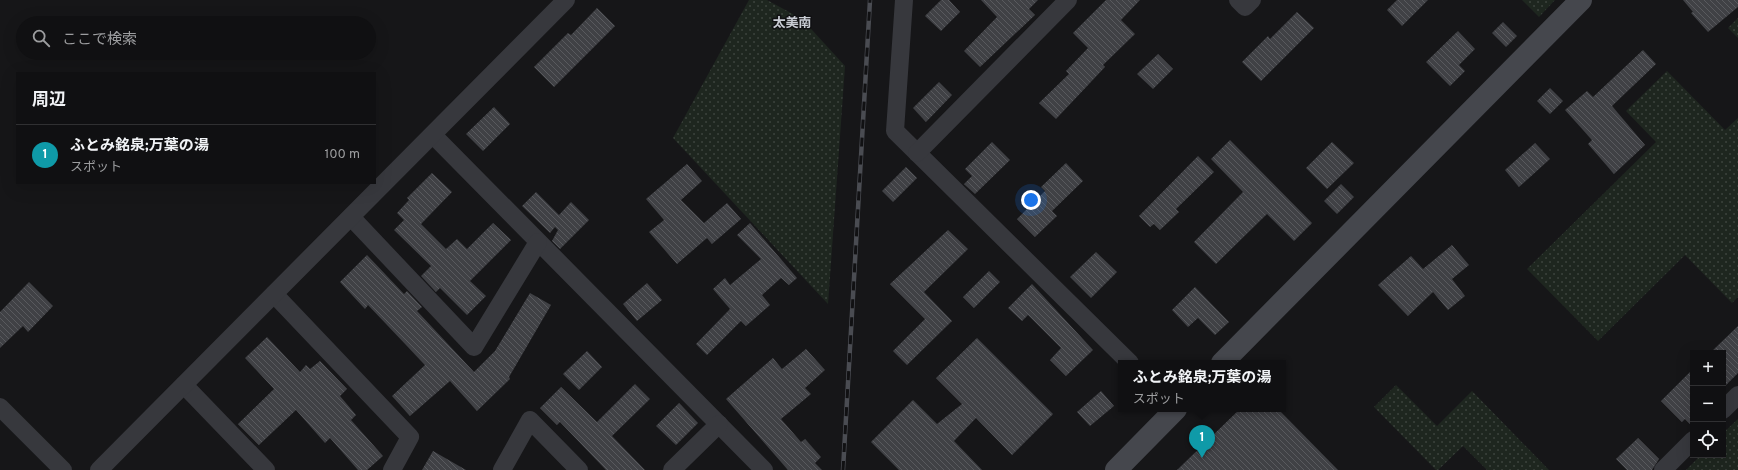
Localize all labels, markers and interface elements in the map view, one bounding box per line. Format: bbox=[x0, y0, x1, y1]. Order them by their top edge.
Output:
district label: 太美南 bbox=[772, 15, 812, 32]
search box bbox=[16, 16, 376, 60]
icon: search bbox=[30, 27, 52, 49]
text: ここで検索 bbox=[62, 31, 137, 50]
text: 周辺 bbox=[32, 90, 66, 112]
text: ふとみ銘泉;万葉の湯 bbox=[70, 137, 209, 156]
text: 1 bbox=[42, 147, 48, 163]
text: 100 m bbox=[324, 147, 360, 163]
text: スポット bbox=[70, 160, 122, 176]
your location bbox=[1021, 190, 1041, 210]
map controls bbox=[1690, 350, 1726, 458]
button: + bbox=[1690, 350, 1726, 386]
popup bbox=[1118, 360, 1286, 412]
text: ふとみ銘泉;万葉の湯 bbox=[1133, 369, 1271, 388]
button: − bbox=[1690, 386, 1726, 422]
text: スポット bbox=[1133, 392, 1185, 408]
button: locate bbox=[1690, 422, 1726, 458]
pin: 1 bbox=[1189, 425, 1215, 458]

